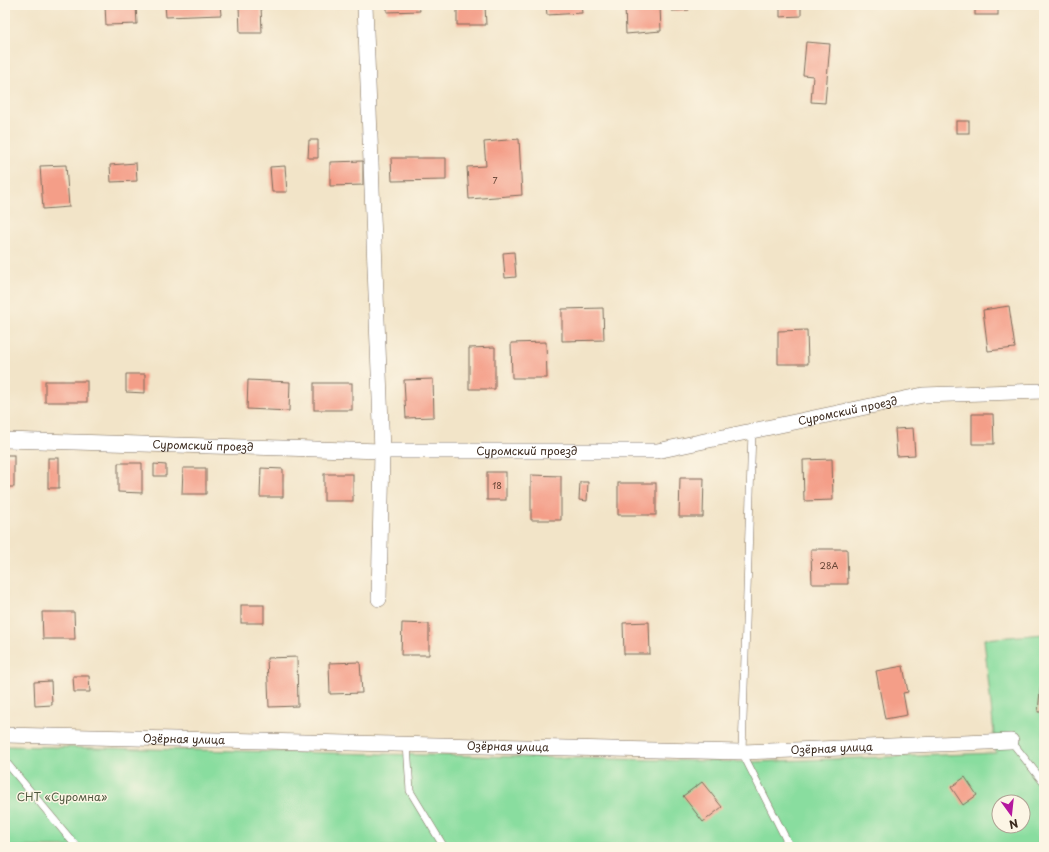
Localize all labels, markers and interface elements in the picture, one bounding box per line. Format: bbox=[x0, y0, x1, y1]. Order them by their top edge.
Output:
house number: 7 bbox=[492, 173, 498, 187]
street label: Суромский проезд bbox=[796, 392, 899, 429]
street label: Суромский проезд bbox=[152, 435, 254, 455]
street label: Суромский проезд bbox=[476, 442, 577, 459]
house number: 18 bbox=[492, 478, 502, 492]
house number: 28А bbox=[820, 558, 839, 572]
street label: Озёрная улица bbox=[143, 729, 225, 748]
street label: Озёрная улица bbox=[467, 737, 549, 756]
street label: Озёрная улица bbox=[790, 738, 873, 758]
park label: СНТ «Суромна» bbox=[17, 788, 107, 805]
north arrow bbox=[991, 794, 1031, 834]
text: N bbox=[1007, 815, 1020, 834]

